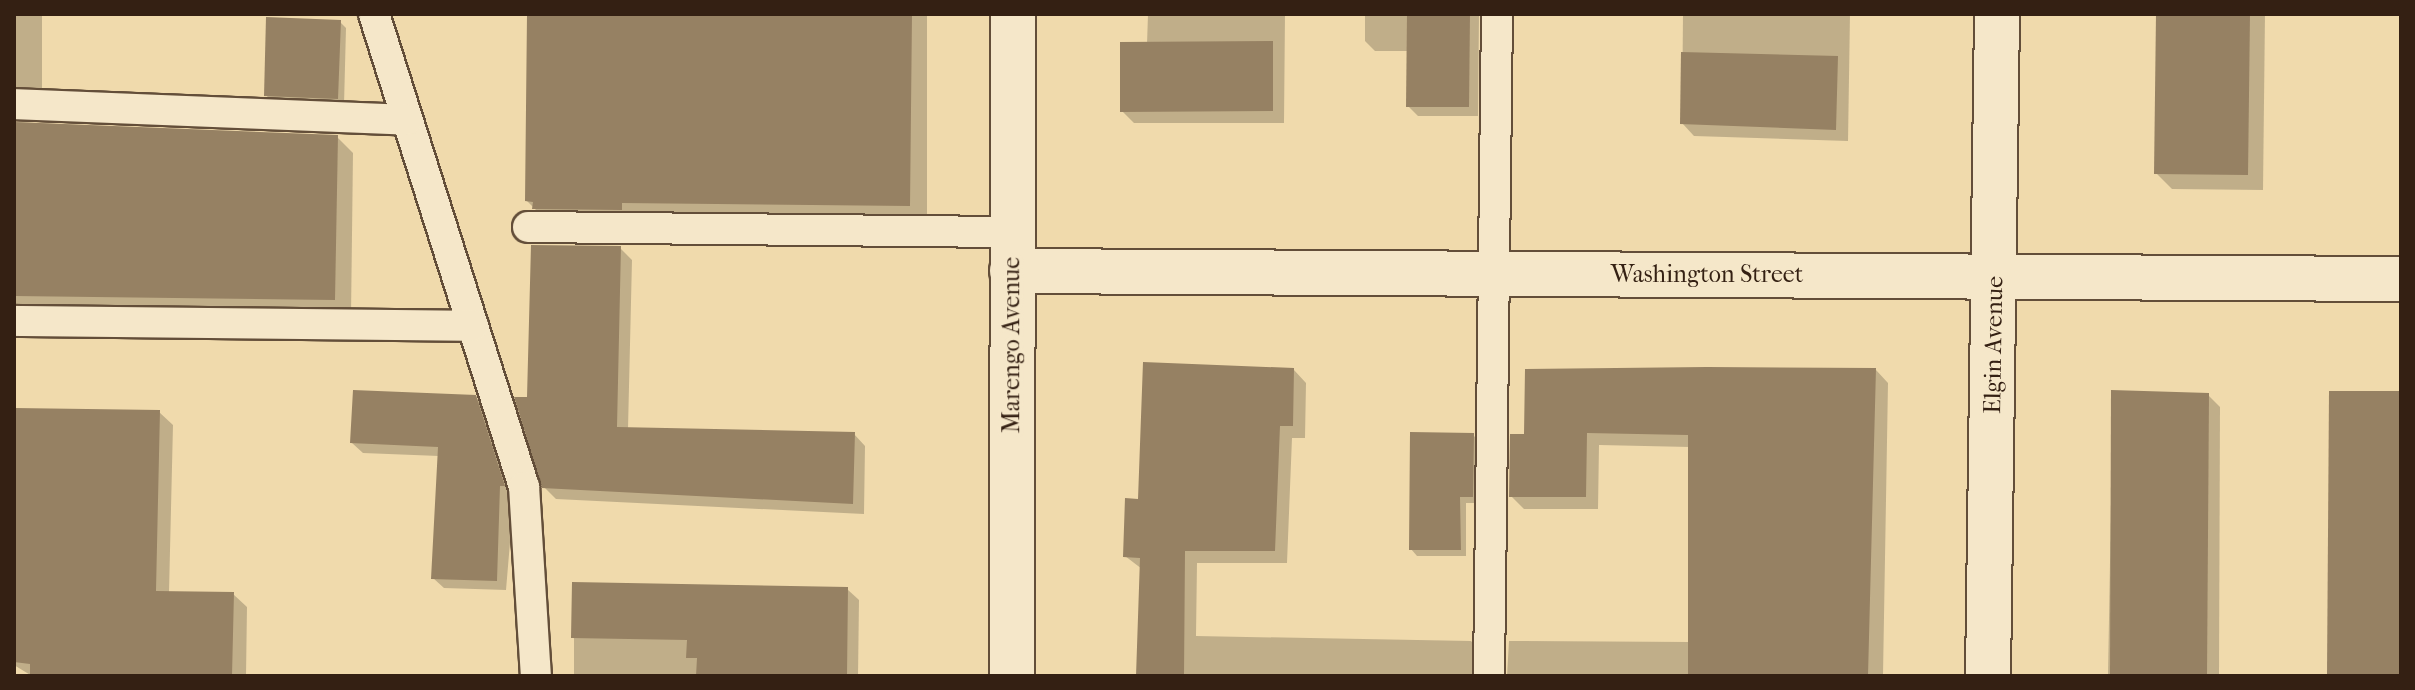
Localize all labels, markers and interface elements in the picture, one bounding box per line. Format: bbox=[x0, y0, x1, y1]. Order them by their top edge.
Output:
street label: Marengo Avenue bbox=[998, 257, 1026, 433]
street label: Washington Street bbox=[1611, 261, 1803, 289]
street label: Elgin Avenue bbox=[1978, 276, 2010, 414]

